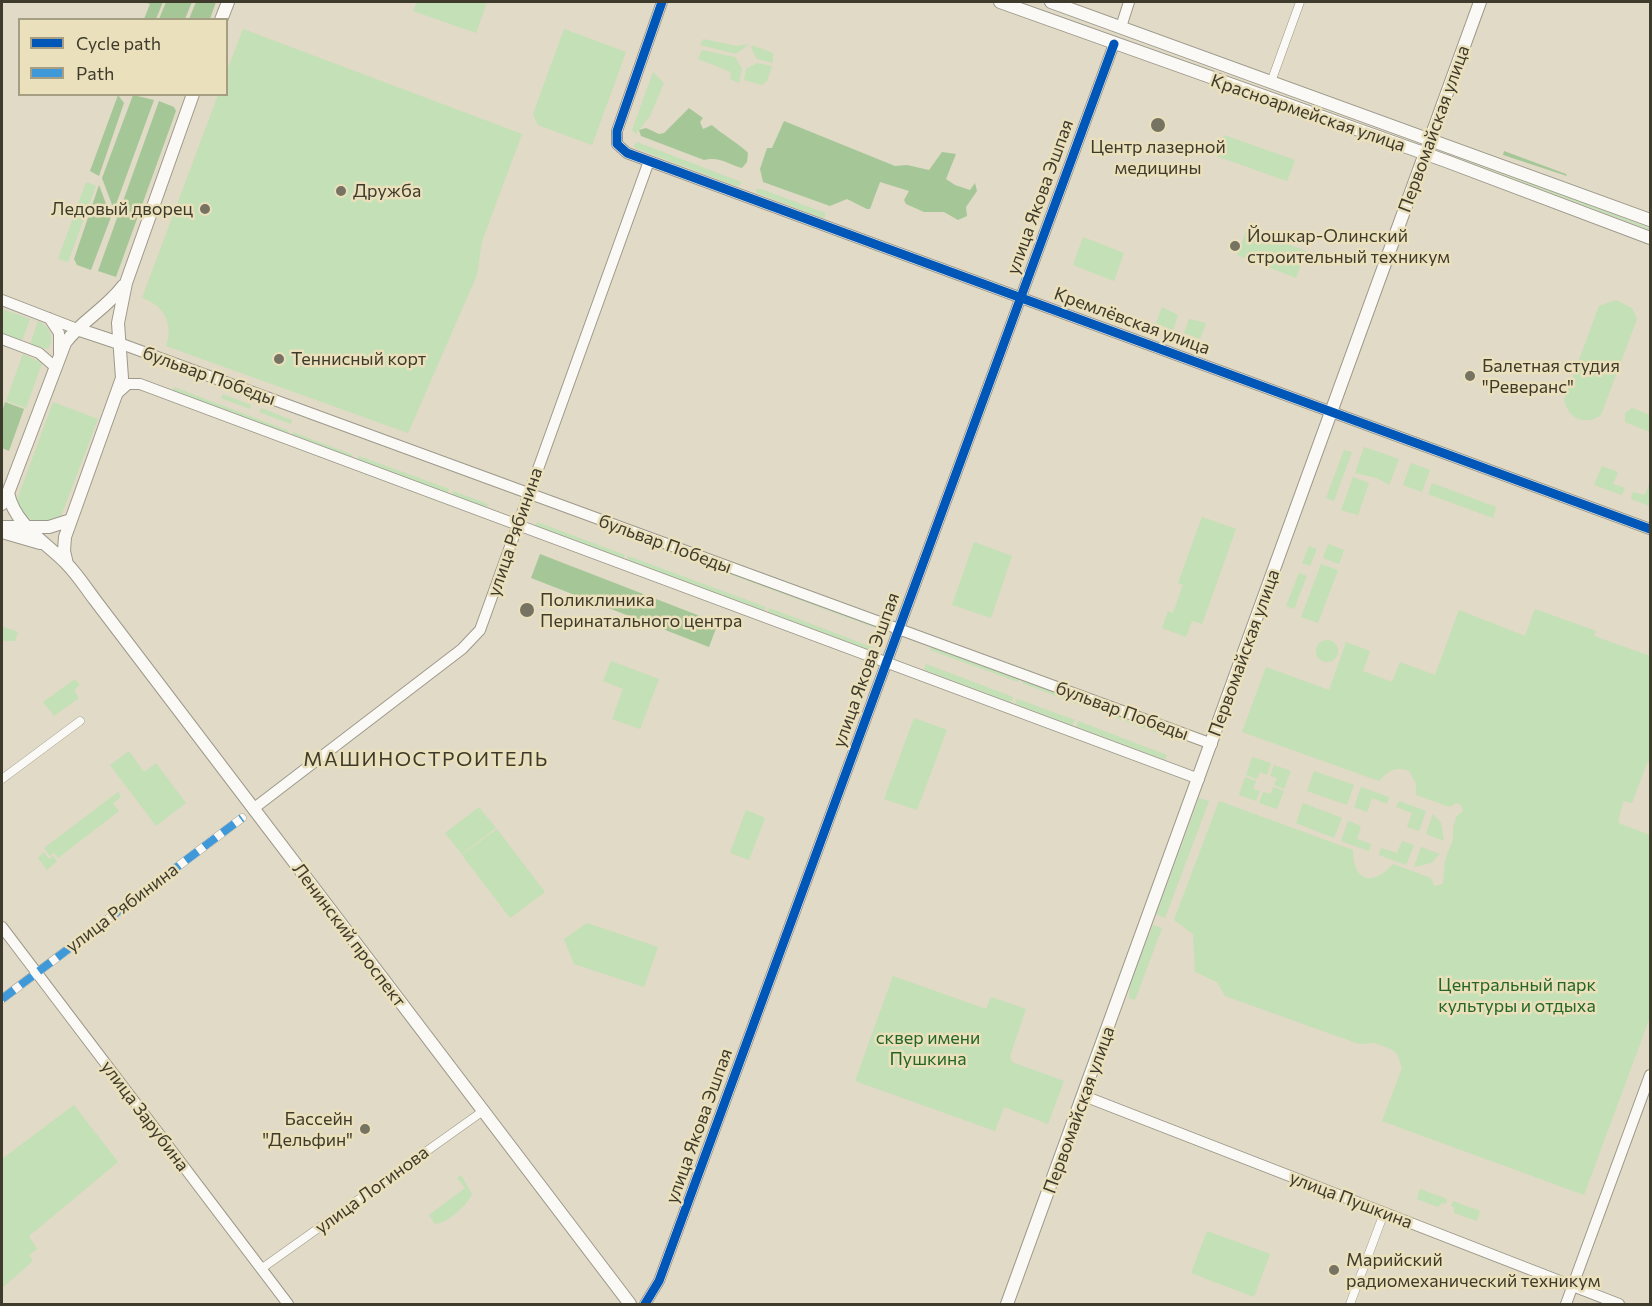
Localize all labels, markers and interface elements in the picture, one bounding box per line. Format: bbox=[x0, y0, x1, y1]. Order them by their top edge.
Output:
legend bbox=[18, 18, 228, 96]
text: Cycle path bbox=[76, 32, 161, 54]
street label: Первомайская улица bbox=[1394, 43, 1474, 215]
text: Path bbox=[76, 62, 114, 84]
street label: Красноармейская улица bbox=[1208, 70, 1408, 156]
marker: Центр лазерной медицины bbox=[1149, 116, 1167, 134]
street label: улица Якова Эшпая bbox=[1002, 117, 1078, 277]
place label: Центр лазерной медицины bbox=[1090, 136, 1226, 178]
place label: Дружба bbox=[353, 180, 421, 202]
marker: Дружба bbox=[334, 184, 348, 198]
place label: Ледовый дворец bbox=[51, 198, 193, 220]
marker: Ледовый дворец bbox=[198, 202, 212, 216]
place label: Йошкар-Олинский строительный техникум bbox=[1247, 225, 1450, 268]
marker: Йошкар-Олинский строительный техникум bbox=[1228, 239, 1242, 253]
street label: Кремлёвская улица bbox=[1051, 283, 1213, 359]
street label: бульвар Победы bbox=[140, 342, 278, 410]
place label: Теннисный корт bbox=[291, 348, 426, 370]
marker: Теннисный корт bbox=[272, 352, 286, 366]
place label: Балетная студия "Реверанс" bbox=[1482, 355, 1620, 398]
marker: Балетная студия "Реверанс" bbox=[1463, 369, 1477, 383]
street label: улица Рябинина bbox=[483, 465, 547, 599]
street label: бульвар Победы bbox=[596, 510, 734, 578]
street label: Первомайская улица bbox=[1204, 567, 1284, 739]
place label: Поликлиника Перинатального центра bbox=[540, 589, 742, 632]
street label: улица Якова Эшпая bbox=[828, 590, 904, 750]
marker: Поликлиника Перинатального центра bbox=[518, 601, 536, 619]
street label: бульвар Победы bbox=[1053, 677, 1191, 745]
district label: МАШИНОСТРОИТЕЛЬ bbox=[303, 747, 549, 771]
street label: улица Рябинина bbox=[62, 859, 182, 957]
street label: Ленинский проспект bbox=[288, 859, 410, 1011]
park label: Центральный парк культуры и отдыха bbox=[1438, 974, 1596, 1016]
street label: Первомайская улица bbox=[1039, 1024, 1119, 1196]
park label: сквер имени Пушкина bbox=[876, 1027, 980, 1070]
street label: улица Якова Эшпая bbox=[661, 1046, 737, 1206]
street label: улица Зарубина bbox=[96, 1056, 194, 1176]
place label: Бассейн "Дельфин" bbox=[263, 1108, 353, 1150]
marker: Бассейн "Дельфин" bbox=[358, 1122, 372, 1136]
street label: улица Логинова bbox=[311, 1142, 433, 1238]
street label: улица Пушкина bbox=[1286, 1167, 1416, 1233]
place label: Марийский радиомеханический техникум bbox=[1346, 1249, 1600, 1292]
marker: Марийский радиомеханический техникум bbox=[1327, 1263, 1341, 1277]

